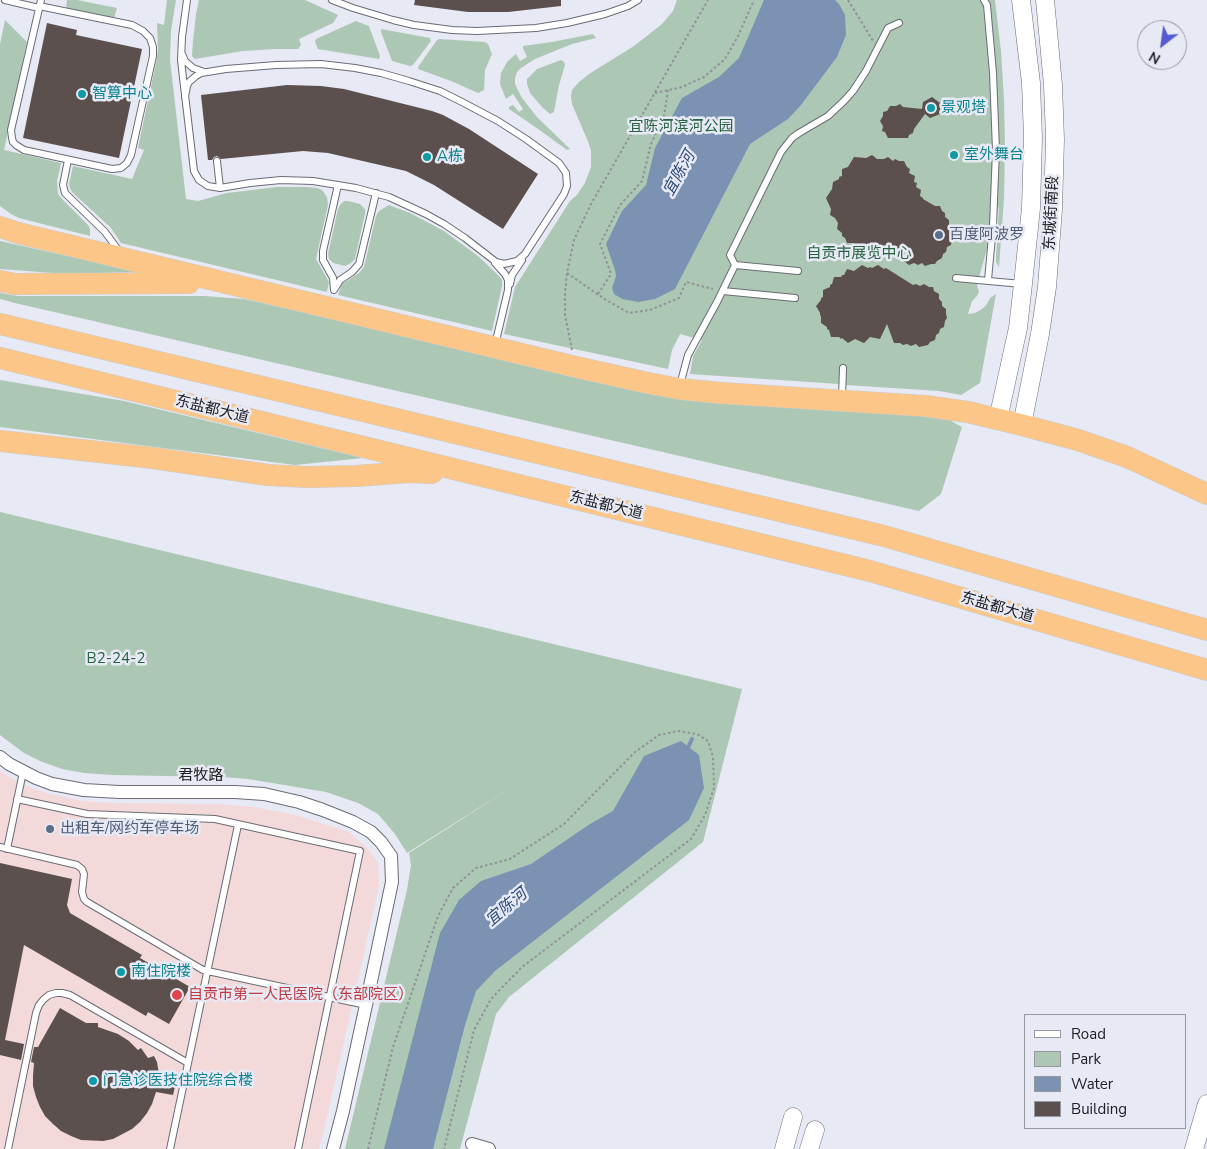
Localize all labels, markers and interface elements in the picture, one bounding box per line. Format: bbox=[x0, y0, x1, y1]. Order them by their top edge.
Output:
north arrow bbox=[1137, 20, 1187, 70]
text: N bbox=[1145, 47, 1164, 68]
place label: 智算中心 bbox=[92, 85, 152, 103]
marker: 智算中心 bbox=[76, 88, 88, 100]
place label: 景观塔 bbox=[941, 99, 986, 117]
marker: 景观塔 bbox=[925, 102, 937, 114]
park label: 宜陈河滨河公园 bbox=[629, 118, 733, 136]
place label: 室外舞台 bbox=[964, 146, 1024, 164]
place label: A栋 bbox=[437, 148, 463, 166]
water label: 宜陈河 bbox=[660, 148, 700, 200]
marker: 室外舞台 bbox=[948, 149, 960, 161]
marker: A栋 bbox=[421, 151, 433, 163]
street label: 东城街南段 bbox=[1041, 175, 1063, 251]
place label: 百度阿波罗 bbox=[949, 226, 1024, 244]
marker: 百度阿波罗 bbox=[933, 229, 945, 241]
park label: 自贡市展览中心 bbox=[807, 245, 911, 263]
street label: 东盐都大道 bbox=[173, 392, 251, 428]
street label: 东盐都大道 bbox=[567, 488, 645, 524]
street label: 东盐都大道 bbox=[958, 589, 1036, 627]
park label: B2-24-2 bbox=[87, 650, 145, 668]
street label: 君牧路 bbox=[179, 767, 223, 785]
place label: 出租车/网约车停车场 bbox=[60, 820, 199, 838]
marker: 出租车/网约车停车场 bbox=[44, 823, 56, 835]
water label: 宜陈河 bbox=[482, 885, 532, 931]
place label: 南住院楼 bbox=[131, 963, 191, 981]
marker: 南住院楼 bbox=[115, 966, 127, 978]
place label: 自贡市第一人民医院（东部院区） bbox=[188, 986, 413, 1004]
marker: 自贡市第一人民医院（东部院区） bbox=[170, 988, 184, 1002]
legend bbox=[1024, 1014, 1187, 1129]
text: Road bbox=[1071, 1024, 1106, 1044]
text: Park bbox=[1071, 1049, 1101, 1069]
place label: 门急诊医技住院综合楼 bbox=[103, 1072, 253, 1090]
text: Water bbox=[1071, 1074, 1113, 1094]
marker: 门急诊医技住院综合楼 bbox=[87, 1075, 99, 1087]
text: Building bbox=[1071, 1099, 1127, 1119]

